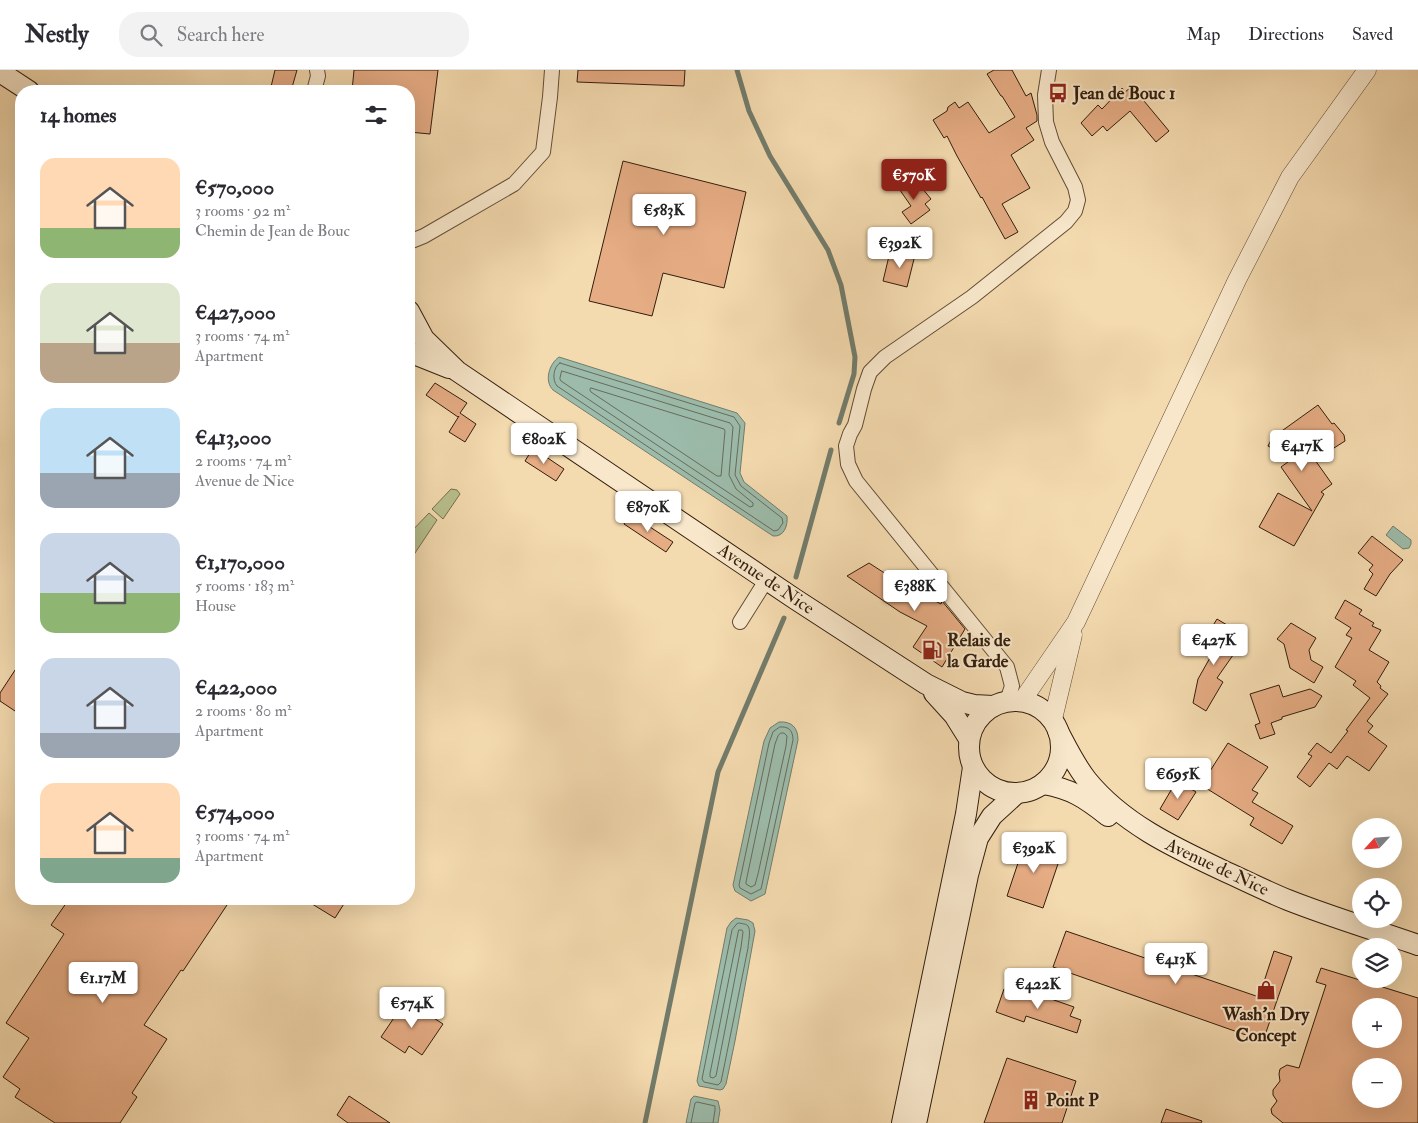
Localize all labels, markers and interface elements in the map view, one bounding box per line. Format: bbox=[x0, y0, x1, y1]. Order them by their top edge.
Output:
search box bbox=[119, 12, 469, 57]
text: Nestly bbox=[25, 19, 89, 50]
icon: search bbox=[137, 21, 165, 49]
text: Search here bbox=[177, 23, 264, 47]
text: Map bbox=[1187, 23, 1220, 46]
text: Directions bbox=[1248, 23, 1324, 46]
text: Saved bbox=[1352, 23, 1393, 46]
bus stop icon: Jean de Bouc 1 bbox=[1047, 82, 1069, 104]
place label: Jean de Bouc 1 bbox=[1072, 82, 1175, 105]
icon: filters bbox=[362, 101, 390, 129]
text: 14 homes bbox=[40, 102, 117, 129]
pin: €570K bbox=[879, 158, 949, 201]
text: €570K bbox=[892, 165, 936, 185]
text: €570,000 bbox=[195, 174, 274, 201]
icon: home bbox=[80, 178, 140, 238]
pin: €583K bbox=[629, 194, 699, 236]
text: €583K bbox=[643, 200, 685, 220]
text: 3 rooms · 92 m² bbox=[195, 201, 290, 221]
text: Chemin de Jean de Bouc bbox=[195, 221, 350, 241]
pin: €392K bbox=[865, 226, 935, 269]
text: €392K bbox=[879, 233, 922, 253]
text: €427,000 bbox=[195, 299, 276, 326]
icon: home bbox=[80, 303, 140, 363]
text: 3 rooms · 74 m² bbox=[195, 326, 289, 346]
text: Apartment bbox=[195, 346, 263, 366]
pin: €802K bbox=[509, 422, 579, 465]
text: €413,000 bbox=[195, 424, 271, 451]
icon: home bbox=[80, 428, 140, 488]
text: €802K bbox=[522, 429, 566, 449]
pin: €417K bbox=[1267, 430, 1337, 472]
text: €417K bbox=[1281, 436, 1323, 456]
text: 2 rooms · 74 m² bbox=[195, 451, 291, 471]
text: Avenue de Nice bbox=[195, 471, 294, 491]
pin: €870K bbox=[613, 490, 683, 533]
text: €870K bbox=[626, 497, 670, 517]
street label: Avenue de Nice bbox=[713, 538, 819, 620]
text: €1,170,000 bbox=[195, 549, 285, 576]
icon: home bbox=[80, 553, 140, 613]
pin: €388K bbox=[880, 570, 950, 612]
text: 5 rooms · 183 m² bbox=[195, 576, 294, 596]
text: €388K bbox=[894, 576, 936, 596]
text: House bbox=[195, 596, 236, 616]
pin: €427K bbox=[1179, 624, 1249, 666]
place label: Relais de la Garde bbox=[946, 629, 1011, 673]
text: €427K bbox=[1192, 630, 1236, 650]
fuel station icon: Relais de la Garde bbox=[921, 639, 943, 661]
text: €422,000 bbox=[195, 674, 277, 701]
icon: home bbox=[80, 678, 140, 738]
text: 2 rooms · 80 m² bbox=[195, 701, 292, 721]
text: Apartment bbox=[195, 721, 263, 741]
pin: €695K bbox=[1143, 758, 1213, 800]
text: €695K bbox=[1156, 764, 1200, 784]
text: €574,000 bbox=[195, 799, 275, 826]
icon: home bbox=[80, 803, 140, 863]
north arrow bbox=[1352, 818, 1402, 868]
map controls bbox=[1352, 818, 1402, 1108]
text: 3 rooms · 74 m² bbox=[195, 826, 289, 846]
pin: €392K bbox=[999, 832, 1069, 874]
street label: Avenue de Nice bbox=[1161, 833, 1273, 901]
text: €392K bbox=[1013, 838, 1056, 858]
text: Apartment bbox=[195, 846, 263, 866]
button: locate bbox=[1352, 878, 1402, 928]
button: layers bbox=[1352, 938, 1402, 988]
pin: €413K bbox=[1141, 942, 1211, 985]
text: €413K bbox=[1155, 949, 1197, 969]
pin: €1.17M bbox=[62, 962, 144, 1004]
text: €1.17M bbox=[80, 968, 126, 988]
pin: €422K bbox=[1003, 968, 1073, 1010]
text: €422K bbox=[1015, 974, 1061, 994]
shop icon: Wash'n Dry Concept bbox=[1255, 979, 1277, 1001]
pin: €574K bbox=[377, 986, 447, 1029]
text: €574K bbox=[390, 993, 434, 1013]
button: + bbox=[1352, 998, 1402, 1048]
place label: Wash'n Dry Concept bbox=[1222, 1003, 1310, 1047]
button: − bbox=[1352, 1058, 1402, 1108]
building icon: Point P bbox=[1020, 1089, 1042, 1111]
place label: Point P bbox=[1046, 1089, 1099, 1112]

